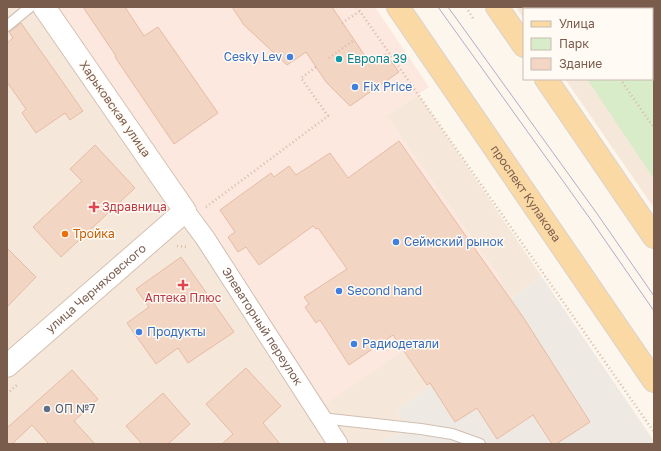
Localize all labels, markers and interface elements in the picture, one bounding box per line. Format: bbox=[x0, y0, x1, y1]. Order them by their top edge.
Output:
legend bbox=[523, 8, 653, 80]
text: Улица bbox=[559, 16, 595, 31]
text: Парк bbox=[559, 36, 589, 51]
place label: Cesky Lev bbox=[224, 49, 282, 64]
place label: Европа 39 bbox=[347, 51, 407, 66]
marker: Cesky Lev bbox=[285, 52, 295, 62]
marker: Европа 39 bbox=[334, 54, 344, 64]
text: Здание bbox=[559, 56, 602, 71]
street label: Харьковская улица bbox=[77, 58, 154, 160]
place label: Fix Price bbox=[363, 79, 412, 94]
marker: Fix Price bbox=[350, 82, 360, 92]
street label: проспект Кулакова bbox=[488, 142, 564, 244]
place label: Здравница bbox=[102, 199, 167, 214]
marker: Здравница bbox=[89, 202, 99, 212]
place label: Тройка bbox=[73, 226, 115, 241]
marker: Тройка bbox=[60, 229, 70, 239]
place label: Сеймский рынок bbox=[404, 234, 504, 249]
marker: Сеймский рынок bbox=[391, 237, 401, 247]
street label: улица Черняховского bbox=[42, 240, 149, 336]
street label: Элеваторный переулок bbox=[219, 264, 306, 388]
marker: Аптека Плюс bbox=[178, 280, 188, 290]
place label: Second hand bbox=[347, 283, 422, 298]
marker: Second hand bbox=[334, 286, 344, 296]
place label: Аптека Плюс bbox=[145, 290, 222, 305]
place label: Продукты bbox=[147, 324, 206, 339]
marker: Продукты bbox=[134, 327, 144, 337]
place label: Радиодетали bbox=[362, 336, 439, 351]
marker: Радиодетали bbox=[349, 339, 359, 349]
place label: ОП №7 bbox=[55, 401, 95, 416]
marker: ОП №7 bbox=[42, 404, 52, 414]

